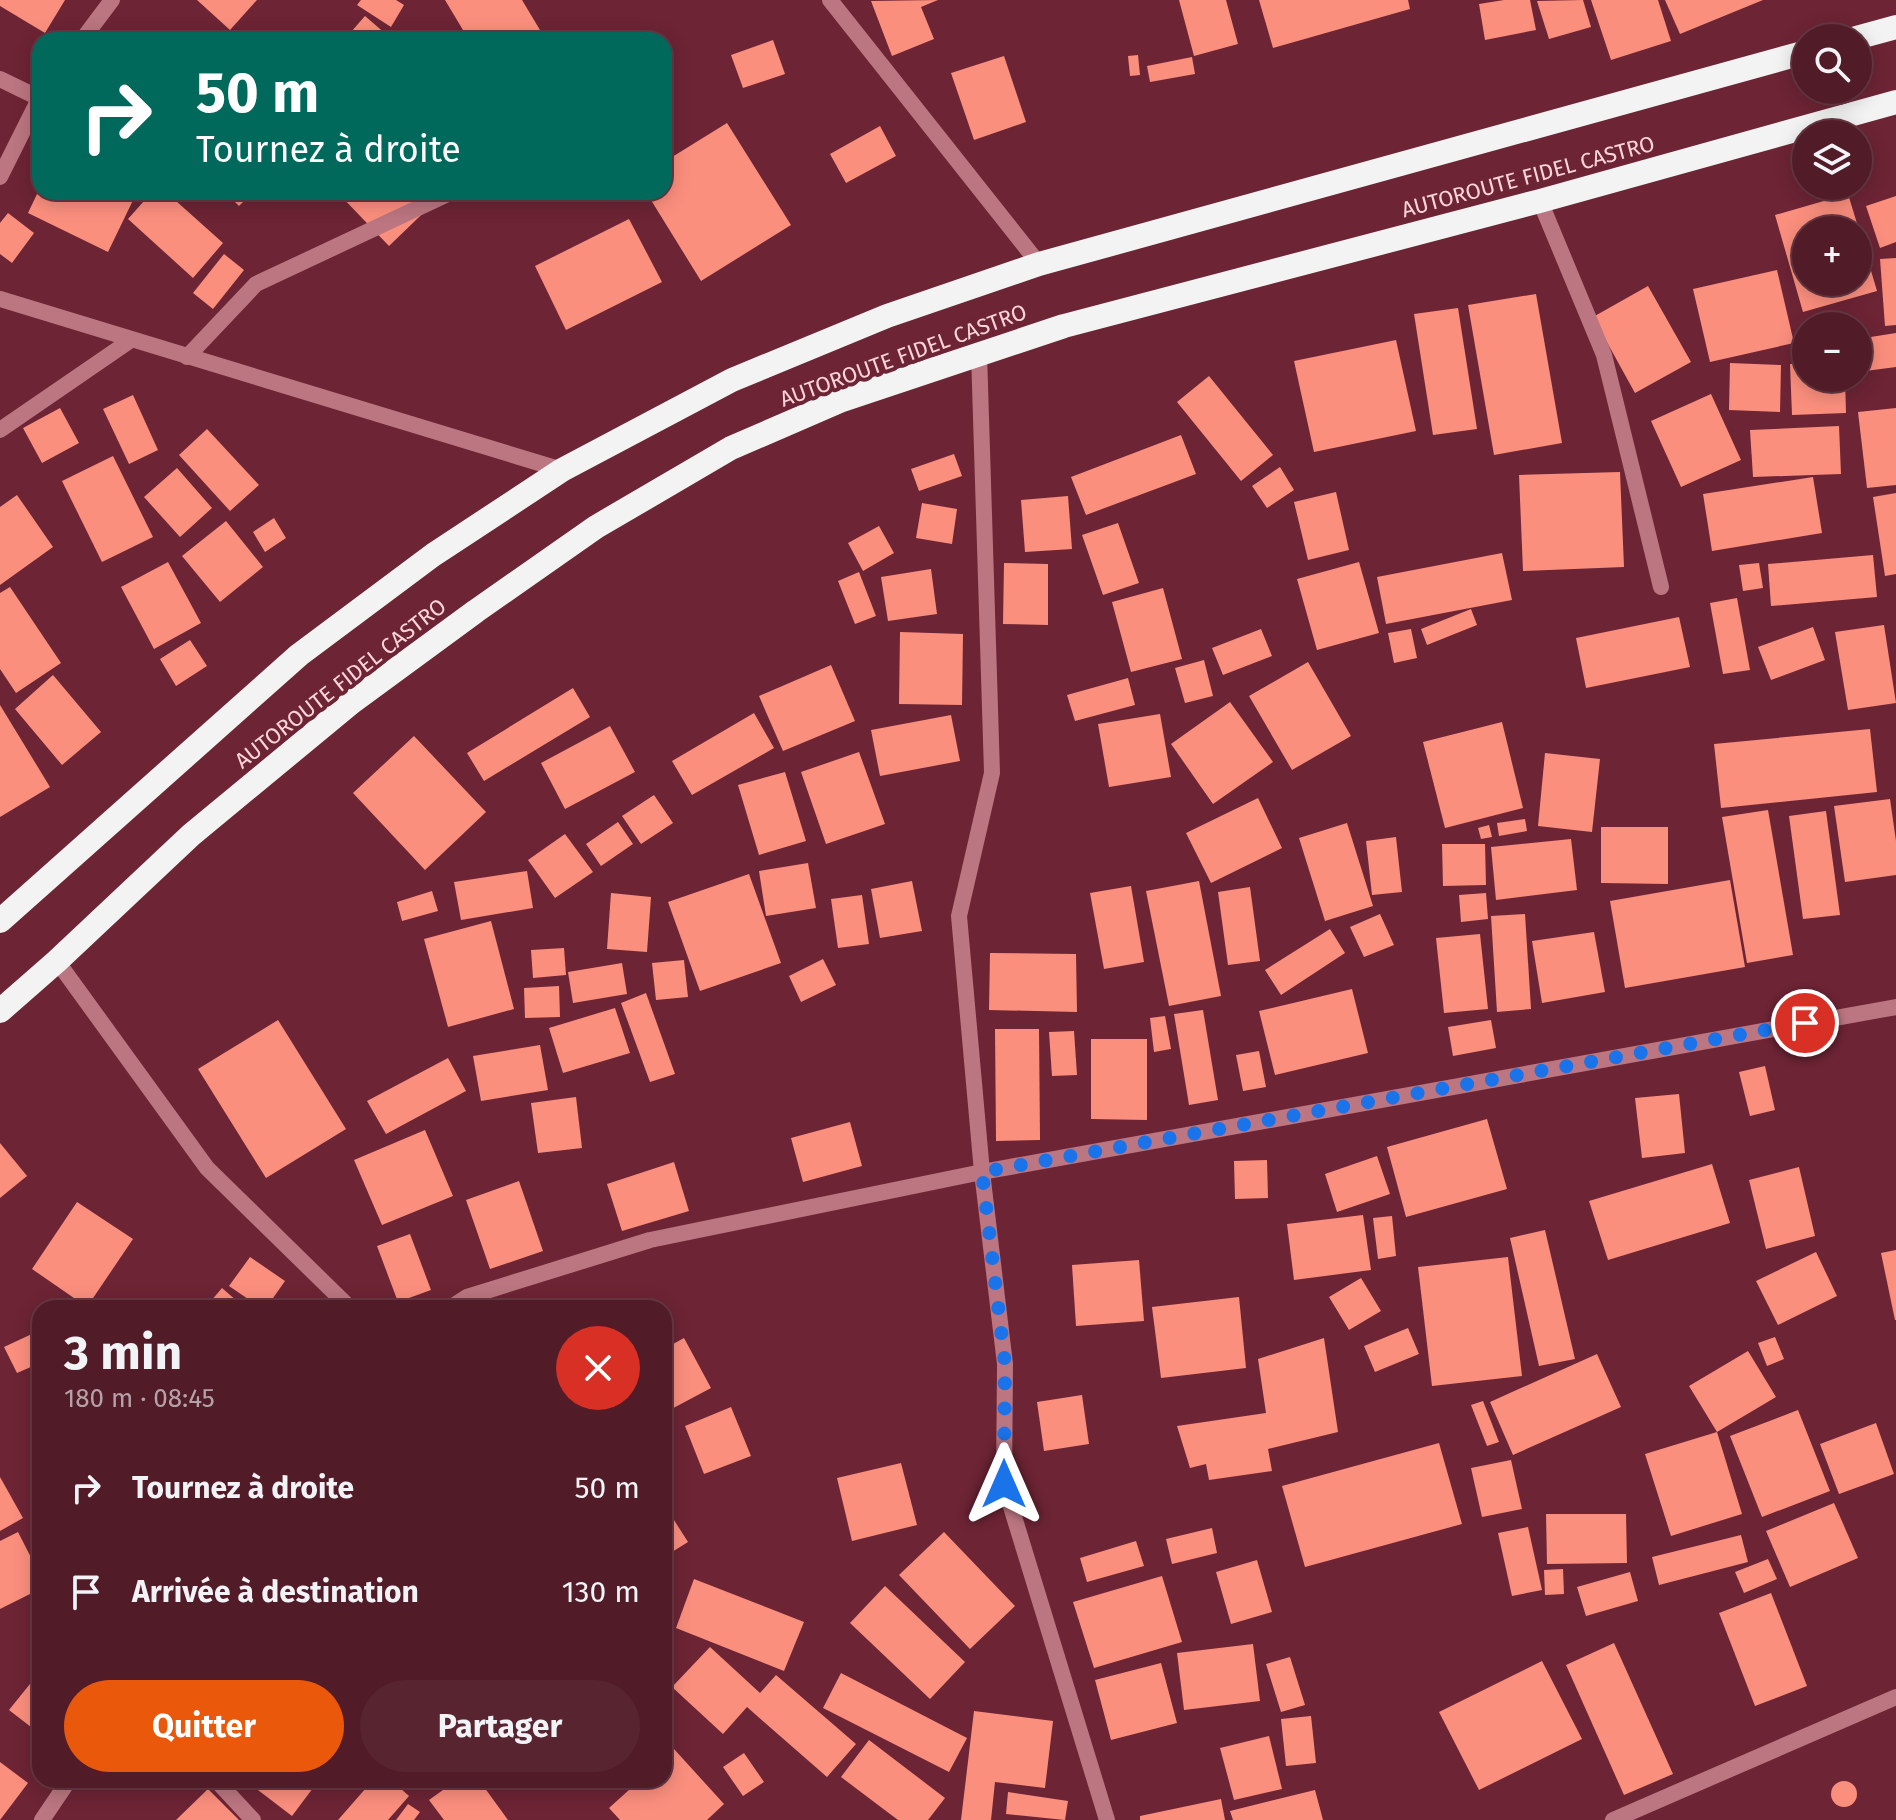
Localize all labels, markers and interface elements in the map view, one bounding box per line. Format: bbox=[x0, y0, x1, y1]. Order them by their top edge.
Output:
map controls bbox=[1792, 24, 1872, 392]
button: search bbox=[1792, 24, 1872, 104]
text: 50 m bbox=[196, 60, 319, 127]
icon: right bbox=[64, 64, 168, 168]
button: layers bbox=[1792, 120, 1872, 200]
text: Tournez à droite bbox=[196, 128, 461, 172]
street label: AUTOROUTE FIDEL CASTRO bbox=[1399, 130, 1658, 223]
button: + bbox=[1792, 216, 1872, 296]
street label: AUTOROUTE FIDEL CASTRO bbox=[776, 298, 1030, 413]
button: − bbox=[1792, 312, 1872, 392]
street label: AUTOROUTE FIDEL CASTRO bbox=[229, 592, 451, 774]
pin bbox=[1771, 989, 1839, 1057]
icon: arrive bbox=[1783, 1001, 1827, 1045]
text: 3 min bbox=[64, 1324, 182, 1382]
button: close bbox=[556, 1326, 640, 1410]
text: 180 m · 08:45 bbox=[64, 1383, 215, 1414]
position arrow bbox=[962, 1442, 1046, 1526]
icon: right bbox=[64, 1466, 108, 1510]
text: Tournez à droite bbox=[132, 1470, 354, 1506]
text: 50 m bbox=[575, 1470, 640, 1506]
icon: arrive bbox=[64, 1570, 108, 1614]
text: Arrivée à destination bbox=[132, 1574, 419, 1610]
text: 130 m bbox=[562, 1574, 640, 1610]
button: Quitter bbox=[64, 1680, 344, 1772]
button: Partager bbox=[360, 1680, 640, 1772]

